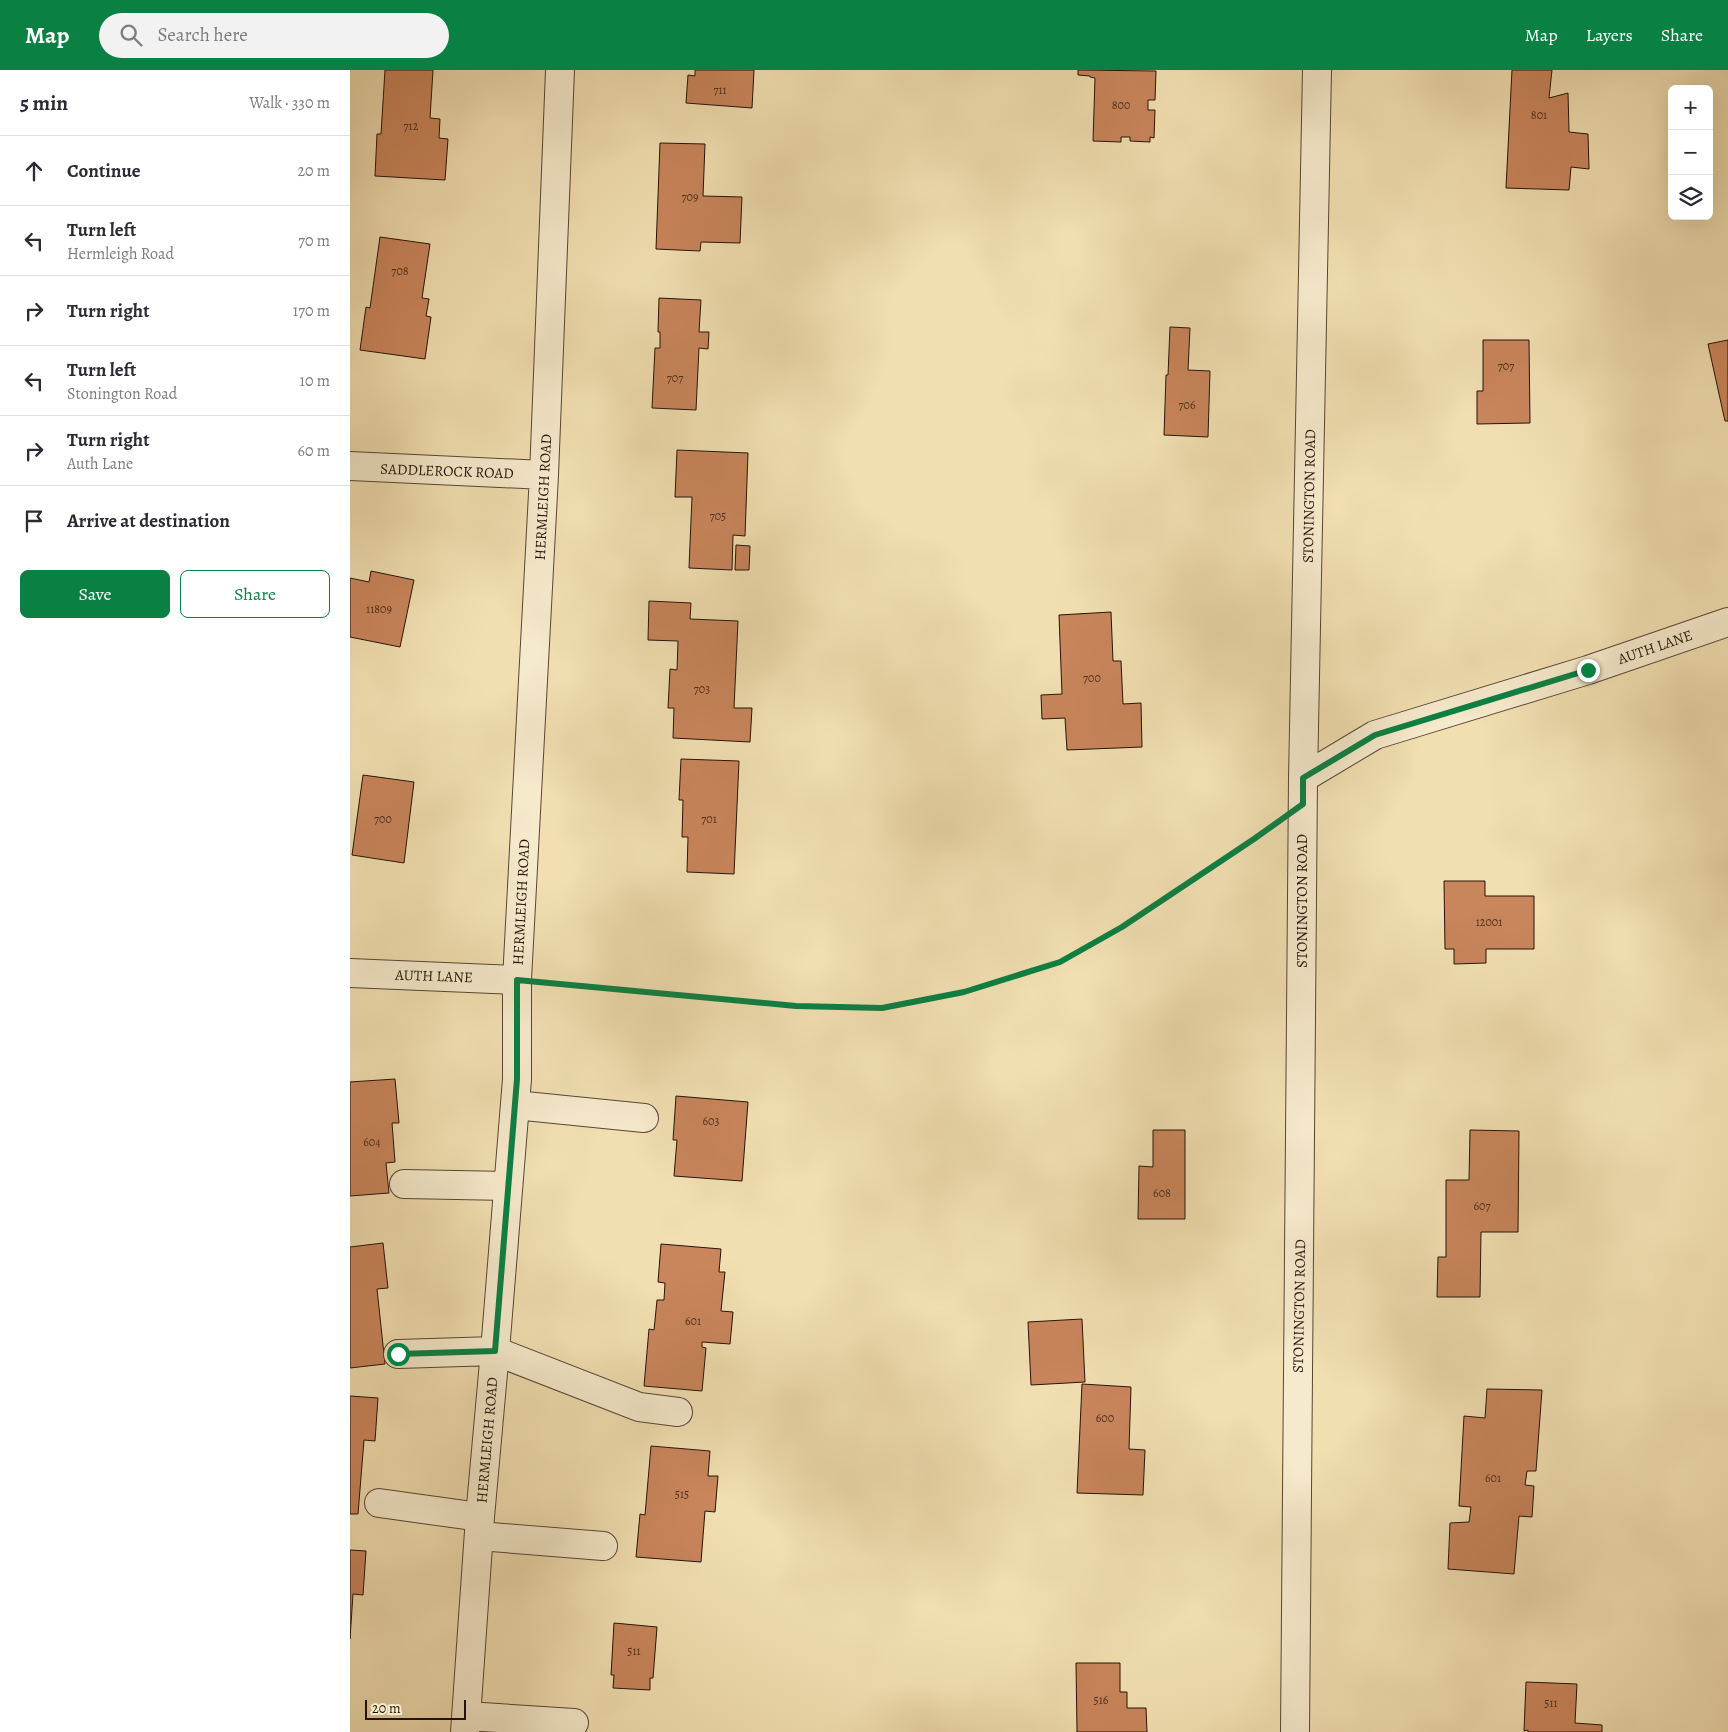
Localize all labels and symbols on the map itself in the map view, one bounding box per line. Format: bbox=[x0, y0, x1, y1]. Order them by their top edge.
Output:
house number: 711 bbox=[713, 82, 727, 98]
house number: 800 bbox=[1112, 97, 1130, 113]
house number: 801 bbox=[1531, 107, 1547, 123]
house number: 712 bbox=[404, 118, 419, 134]
house number: 709 bbox=[682, 189, 698, 205]
house number: 708 bbox=[391, 263, 409, 279]
house number: 707 bbox=[1498, 358, 1515, 374]
house number: 707 bbox=[667, 370, 684, 386]
house number: 706 bbox=[1179, 397, 1196, 413]
street label: STONINGTON ROAD bbox=[1298, 429, 1320, 563]
street label: HERMLEIGH ROAD bbox=[530, 433, 556, 561]
street label: SADDLEROCK ROAD bbox=[380, 459, 514, 483]
house number: 705 bbox=[710, 508, 726, 524]
house number: 11809 bbox=[366, 601, 392, 617]
street label: AUTH LANE bbox=[1614, 625, 1695, 669]
route end bbox=[1577, 659, 1600, 682]
house number: 700 bbox=[1083, 670, 1101, 686]
house number: 703 bbox=[694, 681, 710, 697]
house number: 700 bbox=[374, 811, 392, 827]
house number: 701 bbox=[701, 811, 717, 827]
street label: STONINGTON ROAD bbox=[1292, 834, 1312, 968]
street label: HERMLEIGH ROAD bbox=[508, 838, 534, 966]
house number: 12001 bbox=[1476, 914, 1502, 930]
street label: AUTH LANE bbox=[394, 965, 473, 987]
house number: 603 bbox=[703, 1113, 719, 1129]
house number: 604 bbox=[363, 1134, 381, 1150]
house number: 608 bbox=[1153, 1185, 1171, 1201]
house number: 607 bbox=[1474, 1198, 1491, 1214]
street label: STONINGTON ROAD bbox=[1288, 1239, 1310, 1373]
house number: 601 bbox=[685, 1313, 701, 1329]
route start bbox=[387, 1343, 410, 1366]
street label: HERMLEIGH ROAD bbox=[472, 1376, 502, 1504]
house number: 600 bbox=[1096, 1410, 1114, 1426]
house number: 601 bbox=[1485, 1470, 1501, 1486]
house number: 515 bbox=[675, 1486, 689, 1502]
house number: 511 bbox=[627, 1643, 641, 1659]
house number: 516 bbox=[1094, 1692, 1109, 1708]
house number: 511 bbox=[1544, 1695, 1558, 1711]
scale bar bbox=[365, 1697, 466, 1720]

